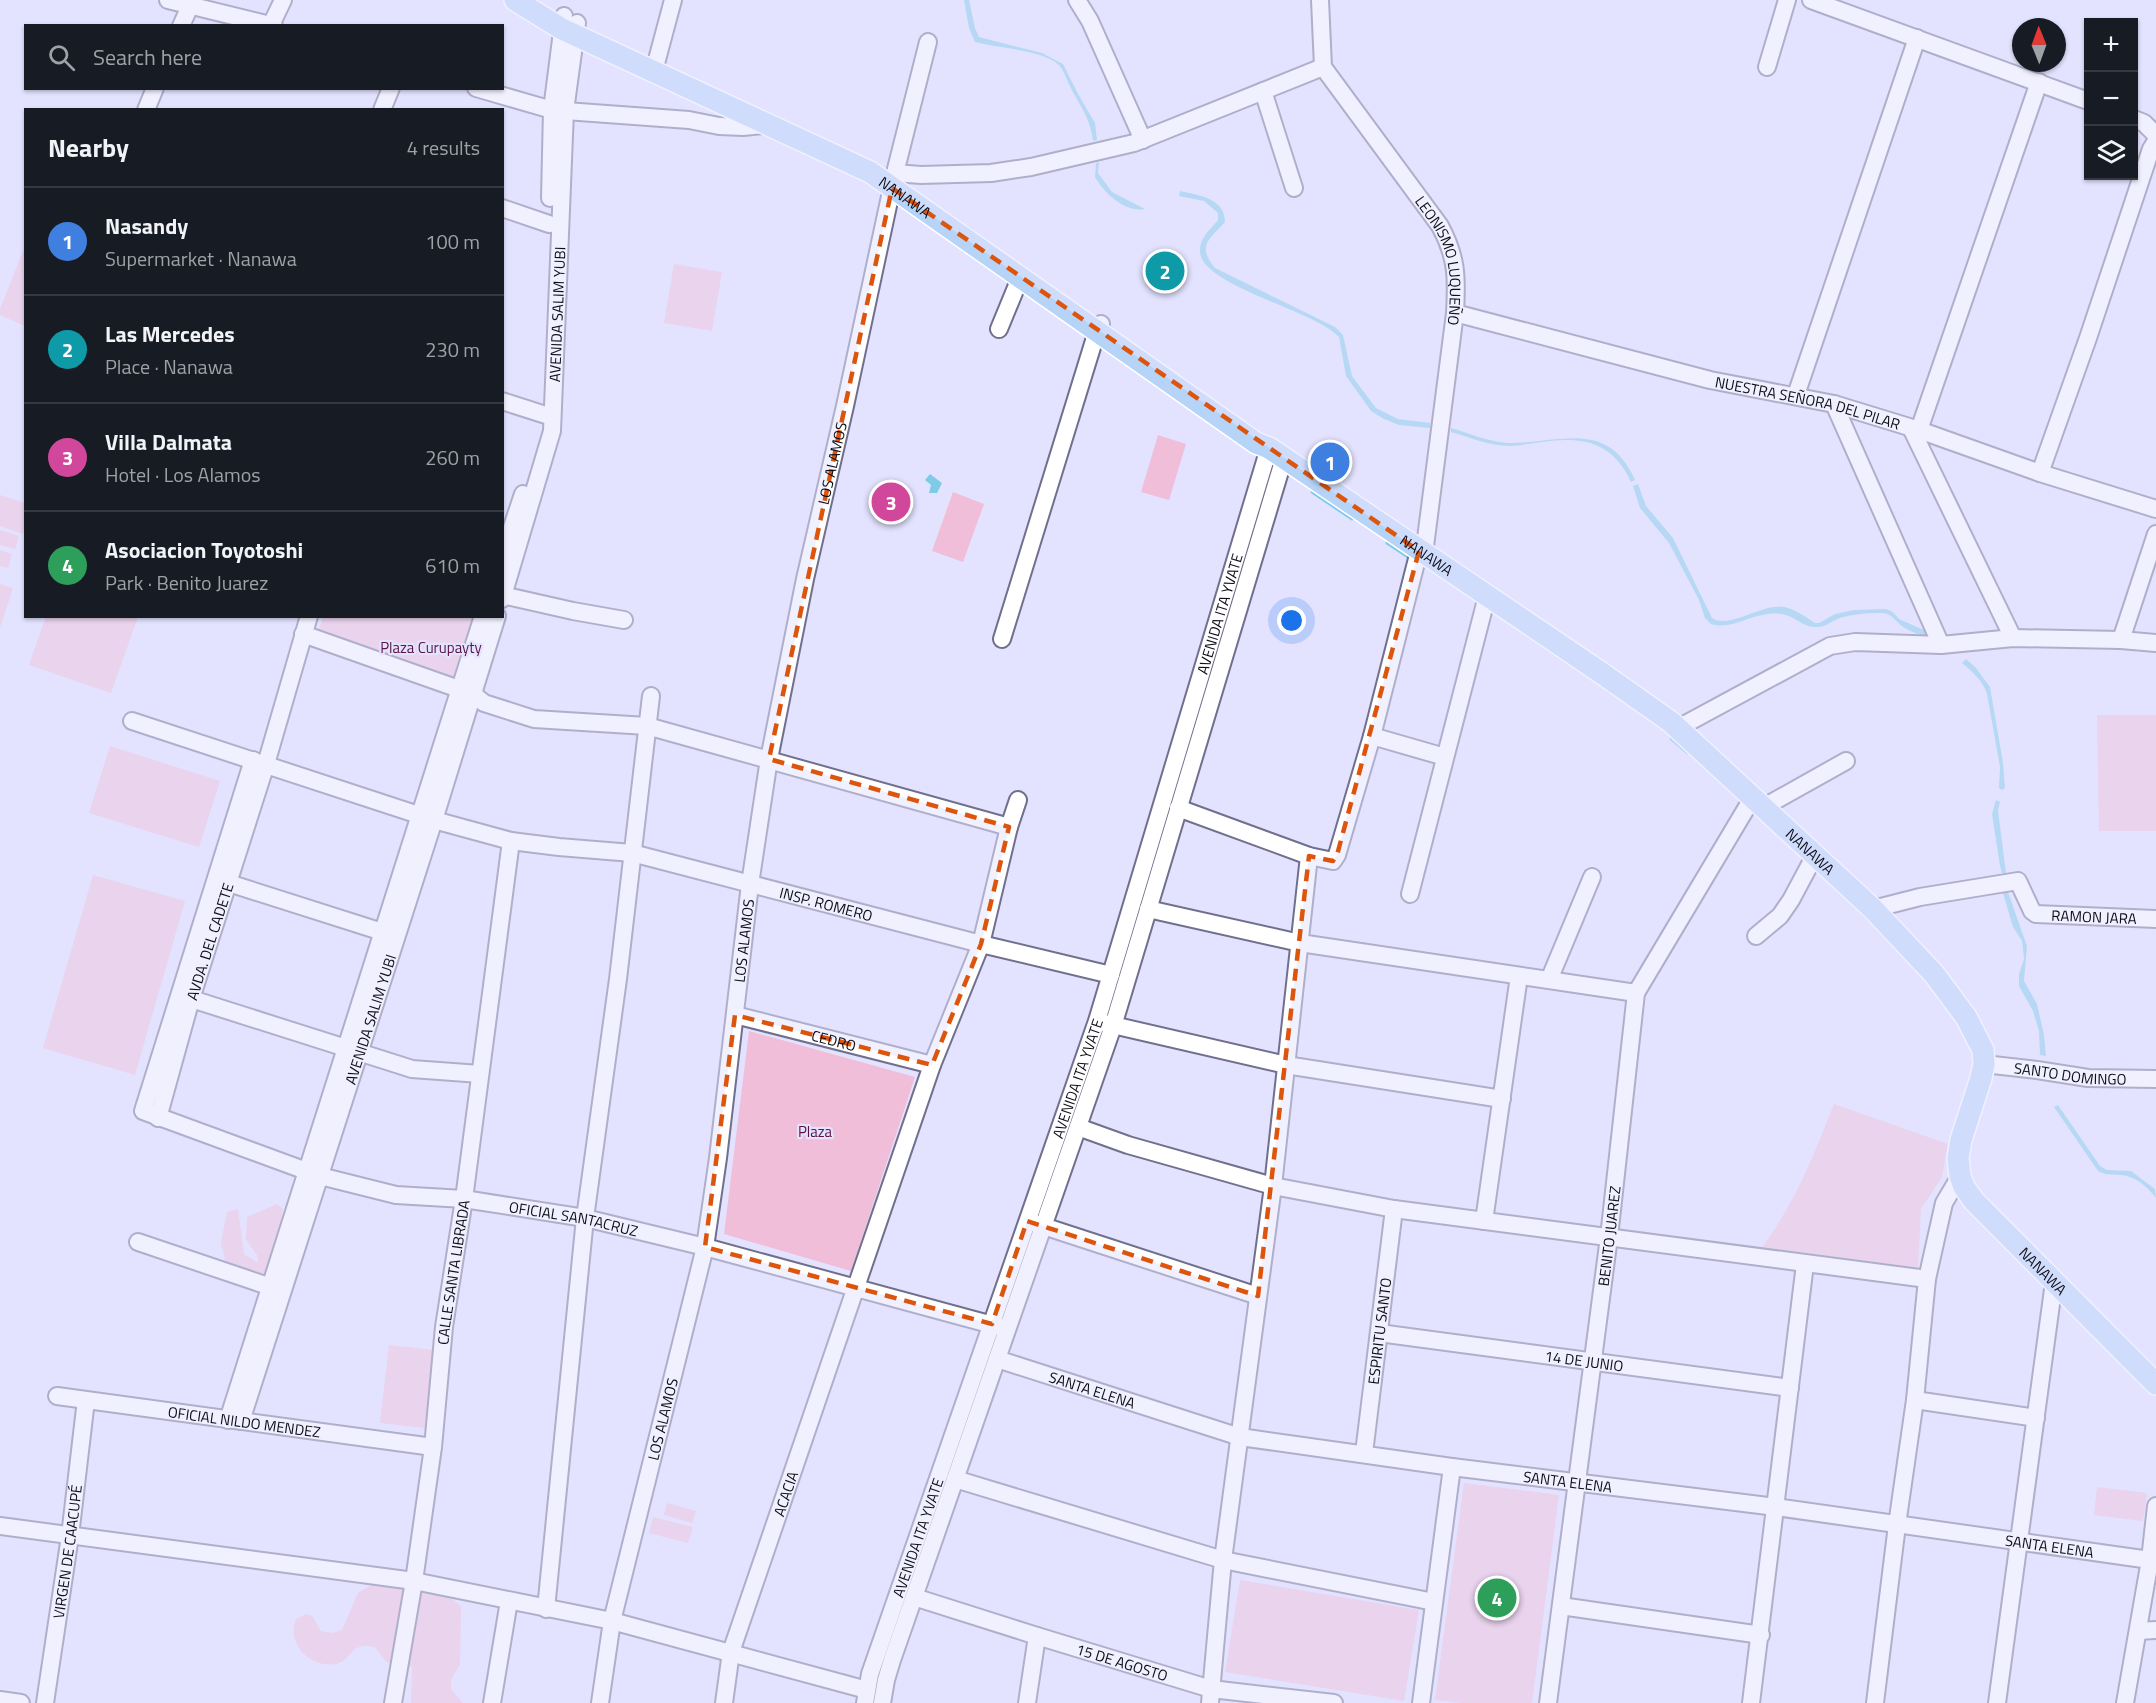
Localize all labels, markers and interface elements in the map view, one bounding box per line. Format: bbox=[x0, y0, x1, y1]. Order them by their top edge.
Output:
north arrow bbox=[2012, 18, 2066, 72]
map controls bbox=[2084, 18, 2138, 180]
button: + bbox=[2084, 18, 2138, 72]
search box bbox=[24, 24, 504, 90]
text: Search here bbox=[93, 40, 202, 74]
icon: search bbox=[45, 41, 78, 74]
button: − bbox=[2084, 72, 2138, 126]
button: layers bbox=[2084, 126, 2138, 180]
text: Nearby bbox=[48, 128, 129, 167]
text: 4 results bbox=[407, 132, 480, 163]
street label: NANAWA bbox=[874, 170, 936, 223]
street label: LEONISMO LUQUEÑO bbox=[1410, 191, 1467, 327]
text: Nasandy bbox=[105, 209, 188, 243]
text: 1 bbox=[62, 226, 73, 257]
text: 100 m bbox=[425, 226, 480, 257]
text: Supermarket · Nanawa bbox=[105, 243, 297, 274]
street label: AVENIDA SALIM YUBI bbox=[542, 246, 571, 383]
pin: 2 bbox=[1146, 248, 1184, 294]
text: Las Mercedes bbox=[105, 317, 235, 351]
text: 2 bbox=[62, 334, 73, 365]
text: 230 m bbox=[425, 334, 480, 365]
text: Place · Nanawa bbox=[105, 351, 233, 382]
street label: NUESTRA SEÑORA DEL PILAR bbox=[1713, 370, 1903, 435]
street label: LOS ALAMOS bbox=[811, 420, 852, 507]
text: Villa Dalmata bbox=[105, 425, 232, 459]
pin: 1 bbox=[1310, 440, 1350, 484]
text: 3 bbox=[62, 442, 73, 473]
text: 260 m bbox=[425, 442, 480, 473]
text: Hotel · Los Alamos bbox=[105, 459, 261, 490]
pin: 3 bbox=[872, 480, 910, 524]
street label: NANAWA bbox=[1396, 529, 1458, 581]
text: Asociacion Toyotoshi bbox=[105, 533, 303, 567]
text: 4 bbox=[62, 550, 73, 581]
text: 610 m bbox=[425, 550, 480, 581]
street label: AVENIDA ITA YVATE bbox=[1190, 550, 1248, 677]
text: Park · Benito Juarez bbox=[105, 567, 268, 598]
your location bbox=[1277, 606, 1306, 635]
park label: Plaza Curupayty bbox=[380, 636, 482, 659]
street label: NANAWA bbox=[1781, 822, 1840, 880]
street label: AVDA. DEL CADETE bbox=[180, 880, 239, 1003]
street label: INSP. ROMERO bbox=[777, 880, 875, 927]
street label: LOS ALAMOS bbox=[727, 898, 760, 984]
street label: RAMON JARA bbox=[2051, 903, 2137, 930]
street label: AVENIDA SALIM YUBI bbox=[338, 951, 402, 1087]
street label: AVENIDA ITA YVATE bbox=[1046, 1016, 1108, 1141]
street label: CEDRO bbox=[809, 1023, 859, 1057]
street label: SANTO DOMINGO bbox=[2013, 1056, 2127, 1090]
park label: Plaza bbox=[798, 1120, 833, 1143]
street label: BENITO JUAREZ bbox=[1591, 1185, 1626, 1287]
street label: OFICIAL SANTACRUZ bbox=[507, 1195, 640, 1242]
street label: CALLE SANTA LIBRADA bbox=[431, 1198, 475, 1346]
street label: NANAWA bbox=[2014, 1241, 2073, 1300]
street label: ESPIRITU SANTO bbox=[1361, 1276, 1397, 1386]
street label: 14 DE JUNIO bbox=[1543, 1344, 1625, 1377]
street label: SANTA ELENA bbox=[1046, 1365, 1138, 1414]
street label: LOS ALAMOS bbox=[641, 1375, 684, 1463]
street label: OFICIAL NILDO MENDEZ bbox=[167, 1400, 322, 1443]
street label: SANTA ELENA bbox=[1522, 1464, 1614, 1498]
street label: ACACIA bbox=[767, 1468, 804, 1519]
street label: AVENIDA ITA YVATE bbox=[886, 1475, 949, 1600]
street label: VIRGEN DE CAACUPÉ bbox=[46, 1483, 87, 1620]
street label: SANTA ELENA bbox=[2004, 1528, 2095, 1563]
pin: 4 bbox=[1478, 1576, 1516, 1620]
street label: 15 DE AGOSTO bbox=[1073, 1637, 1171, 1687]

